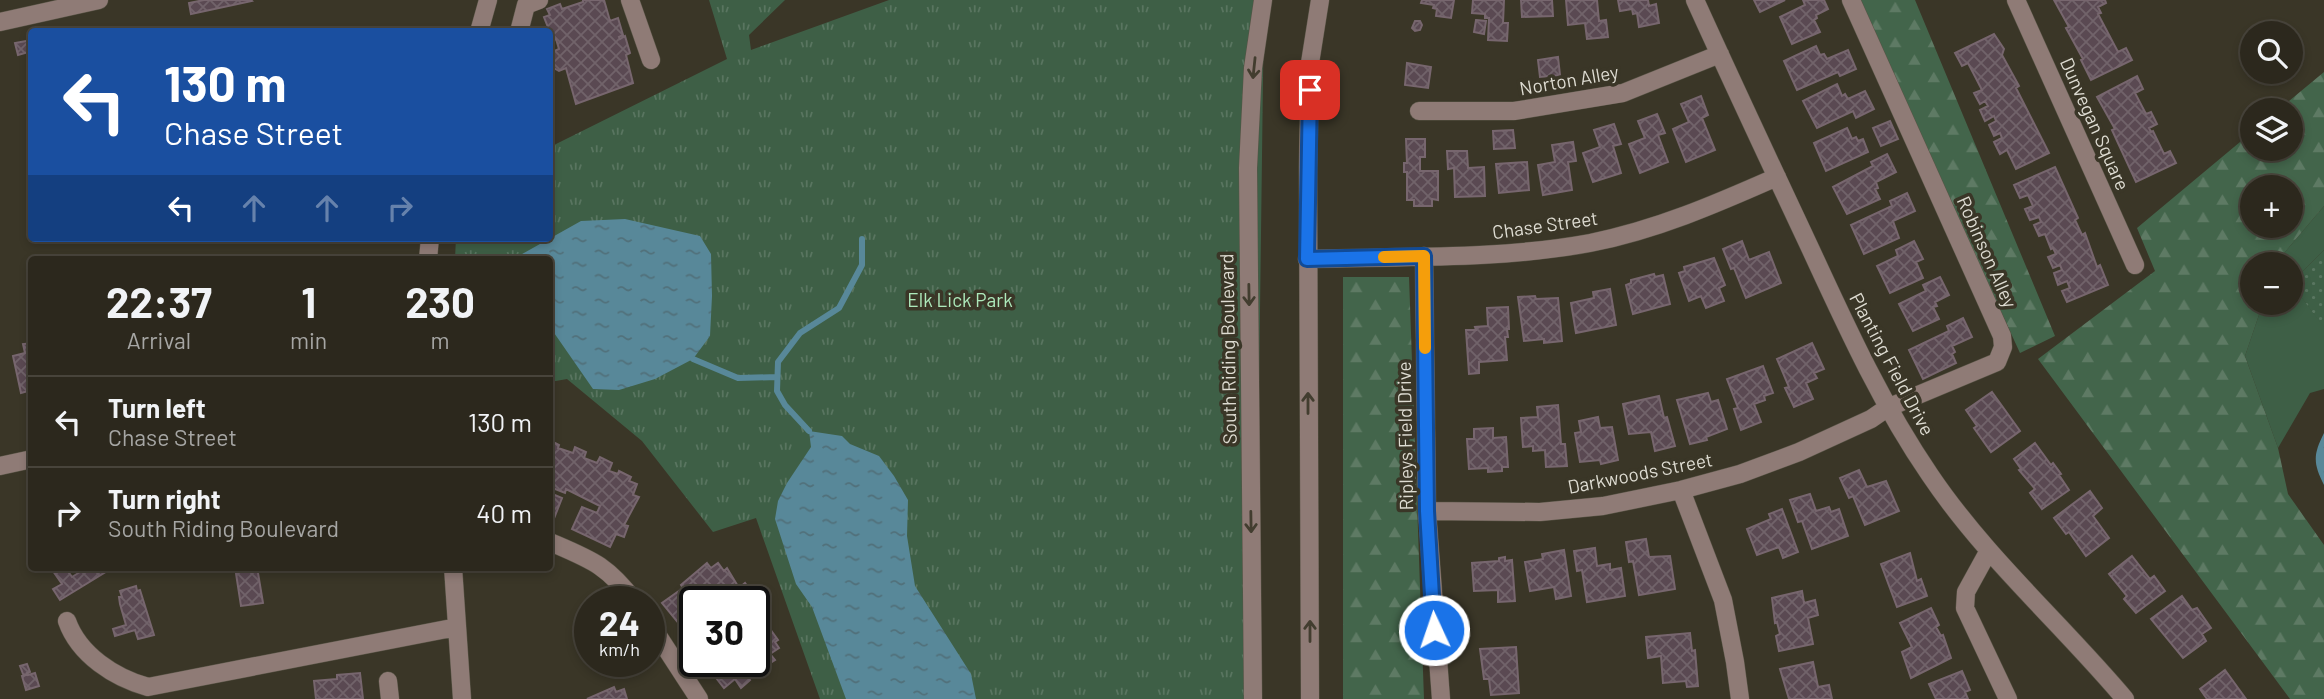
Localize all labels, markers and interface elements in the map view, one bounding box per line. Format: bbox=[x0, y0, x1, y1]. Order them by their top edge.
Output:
map controls bbox=[2240, 21, 2303, 315]
button: search bbox=[2240, 21, 2303, 84]
text: 130 m bbox=[164, 53, 286, 112]
street label: Dunvegan Square bbox=[2056, 54, 2135, 194]
icon: left bbox=[49, 56, 140, 147]
one-way arrow bbox=[1247, 56, 1260, 78]
street label: Norton Alley bbox=[1518, 59, 1621, 100]
pin bbox=[1280, 60, 1340, 120]
icon: arrive bbox=[1291, 71, 1329, 109]
button: layers bbox=[2240, 98, 2303, 161]
text: Chase Street bbox=[164, 113, 343, 151]
button: + bbox=[2240, 175, 2303, 238]
icon: left bbox=[162, 189, 200, 227]
icon: ahead bbox=[235, 189, 273, 227]
icon: ahead bbox=[308, 189, 346, 227]
icon: right bbox=[381, 189, 419, 227]
street label: Robinson Alley bbox=[1953, 192, 2022, 311]
street label: Chase Street bbox=[1491, 206, 1599, 243]
button: − bbox=[2240, 252, 2303, 315]
street label: South Riding Boulevard bbox=[1214, 253, 1241, 445]
text: 22:37 bbox=[106, 276, 212, 326]
text: 1 bbox=[301, 276, 316, 326]
text: 230 bbox=[405, 276, 475, 326]
one-way arrow bbox=[1242, 283, 1255, 306]
park label: Elk Lick Park bbox=[907, 288, 1013, 311]
street label: Planting Field Drive bbox=[1845, 289, 1940, 439]
text: Arrival bbox=[127, 326, 191, 354]
text: min bbox=[290, 326, 327, 354]
text: m bbox=[431, 326, 450, 354]
street label: Ripleys Field Drive bbox=[1392, 361, 1417, 511]
text: Turn left bbox=[108, 392, 206, 423]
one-way arrow bbox=[1301, 392, 1315, 415]
icon: left bbox=[49, 403, 87, 441]
text: 130 m bbox=[468, 406, 532, 437]
text: Chase Street bbox=[108, 423, 237, 451]
street label: Darkwoods Street bbox=[1566, 447, 1714, 498]
text: Turn right bbox=[108, 483, 221, 514]
icon: right bbox=[49, 494, 87, 532]
text: 40 m bbox=[476, 497, 532, 528]
one-way arrow bbox=[1244, 511, 1258, 534]
text: South Riding Boulevard bbox=[108, 514, 339, 542]
speed limit sign: 30 bbox=[679, 586, 770, 677]
position arrow bbox=[1397, 593, 1471, 667]
text: 24 bbox=[599, 601, 640, 643]
one-way arrow bbox=[1303, 620, 1317, 643]
text: km/h bbox=[599, 638, 640, 660]

